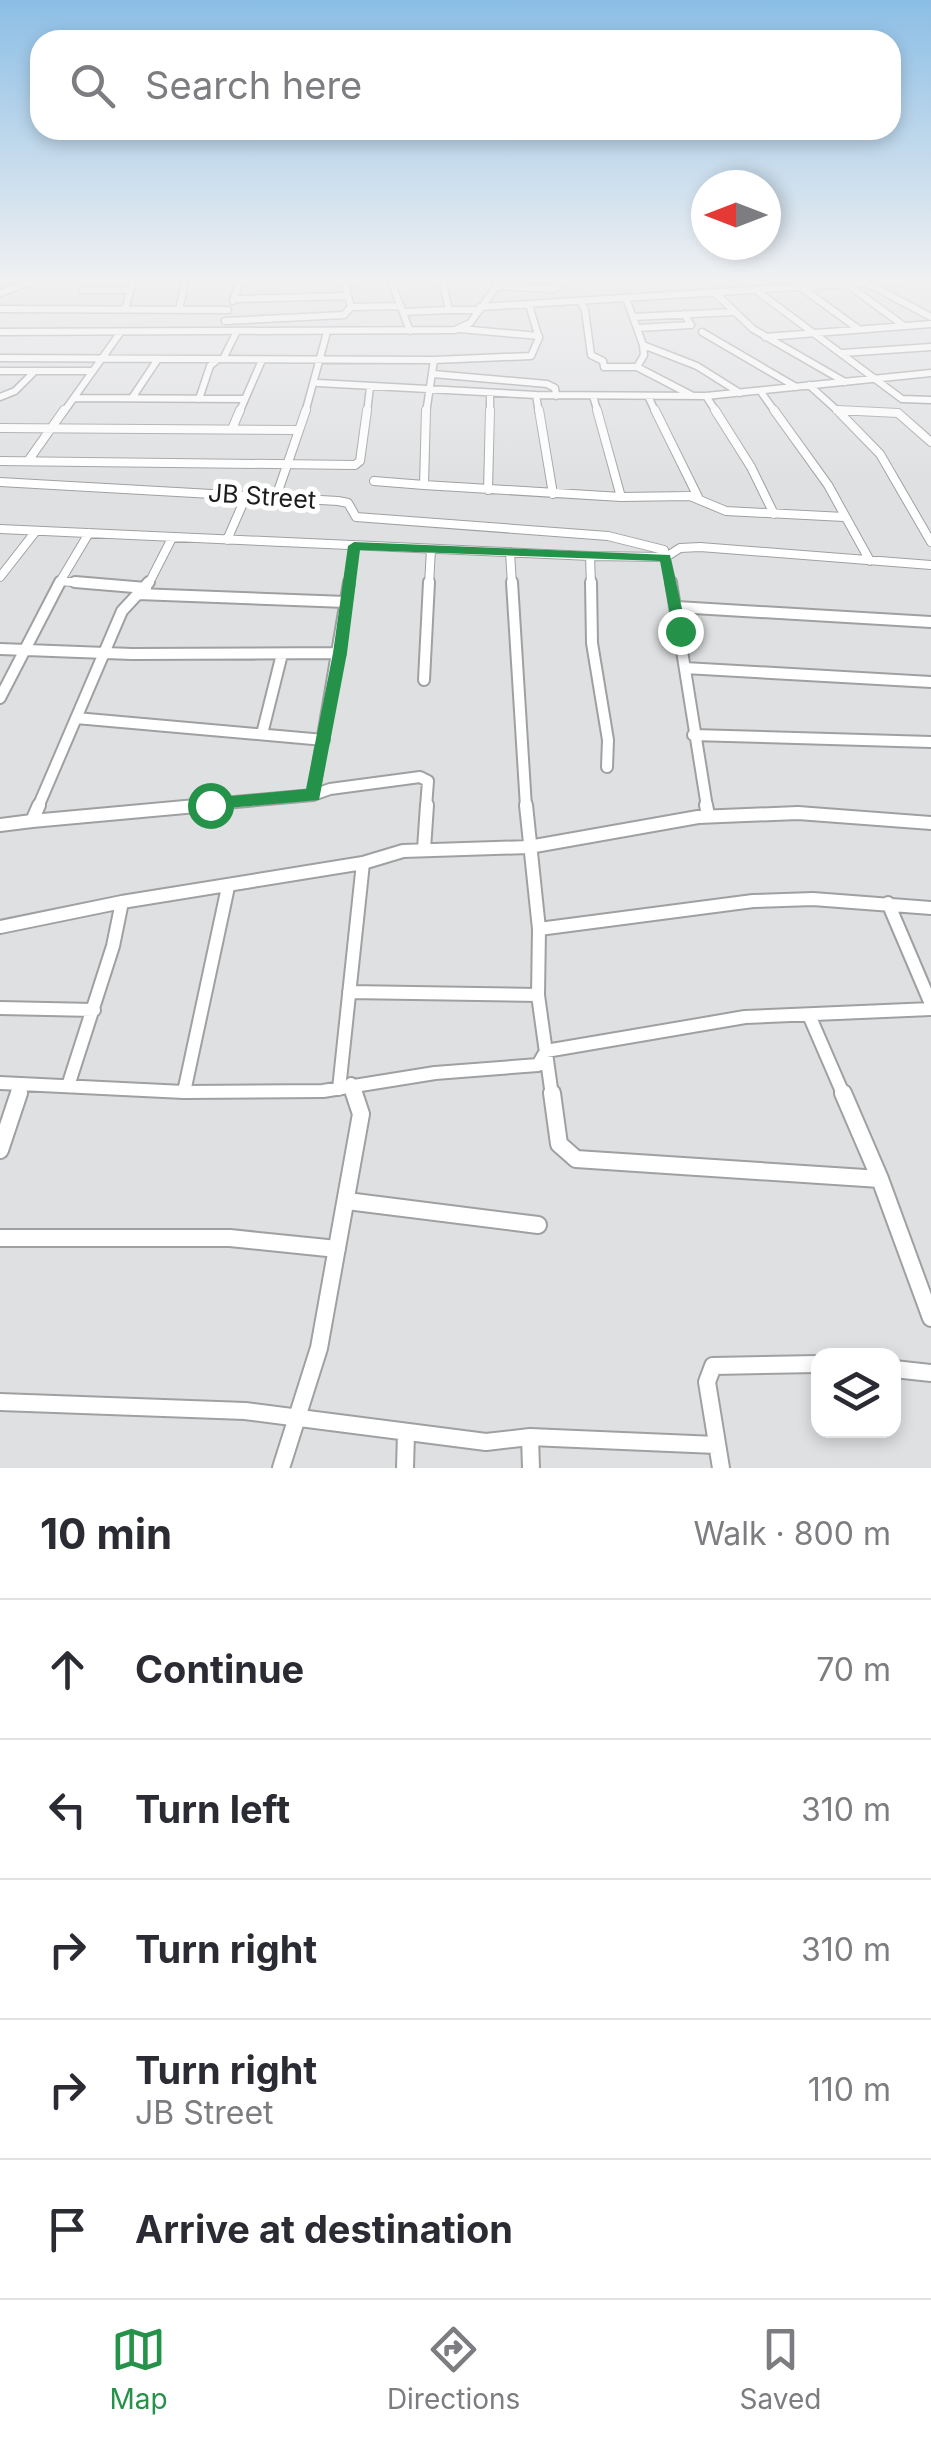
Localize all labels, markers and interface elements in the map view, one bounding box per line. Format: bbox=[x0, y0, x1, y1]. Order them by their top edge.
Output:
search box bbox=[30, 30, 901, 140]
icon: search bbox=[65, 58, 120, 113]
text: Search here bbox=[145, 62, 362, 108]
north arrow bbox=[691, 170, 781, 260]
street label: JB Street bbox=[207, 477, 317, 515]
route end bbox=[658, 609, 704, 655]
route start bbox=[188, 783, 234, 829]
map controls bbox=[811, 1348, 901, 1438]
button: layers bbox=[811, 1348, 901, 1438]
text: 10 min bbox=[40, 1508, 172, 1559]
text: Walk · 800 m bbox=[693, 1514, 891, 1553]
icon: ahead bbox=[40, 1642, 95, 1697]
text: Continue bbox=[135, 1646, 304, 1692]
text: 70 m bbox=[816, 1650, 891, 1689]
icon: left bbox=[40, 1782, 95, 1837]
text: Turn left bbox=[135, 1786, 290, 1832]
text: 310 m bbox=[801, 1790, 891, 1829]
icon: right bbox=[40, 1922, 95, 1977]
text: Turn right bbox=[135, 1926, 317, 1972]
text: 310 m bbox=[801, 1930, 891, 1969]
text: Turn right bbox=[135, 2047, 317, 2093]
icon: right bbox=[40, 2062, 95, 2117]
text: 110 m bbox=[808, 2070, 891, 2109]
text: JB Street bbox=[135, 2093, 274, 2132]
icon: arrive bbox=[40, 2202, 95, 2257]
text: Arrive at destination bbox=[135, 2206, 513, 2252]
tab: Map bbox=[110, 2322, 168, 2416]
tab: Directions bbox=[387, 2322, 520, 2416]
tab: Saved bbox=[739, 2322, 821, 2416]

